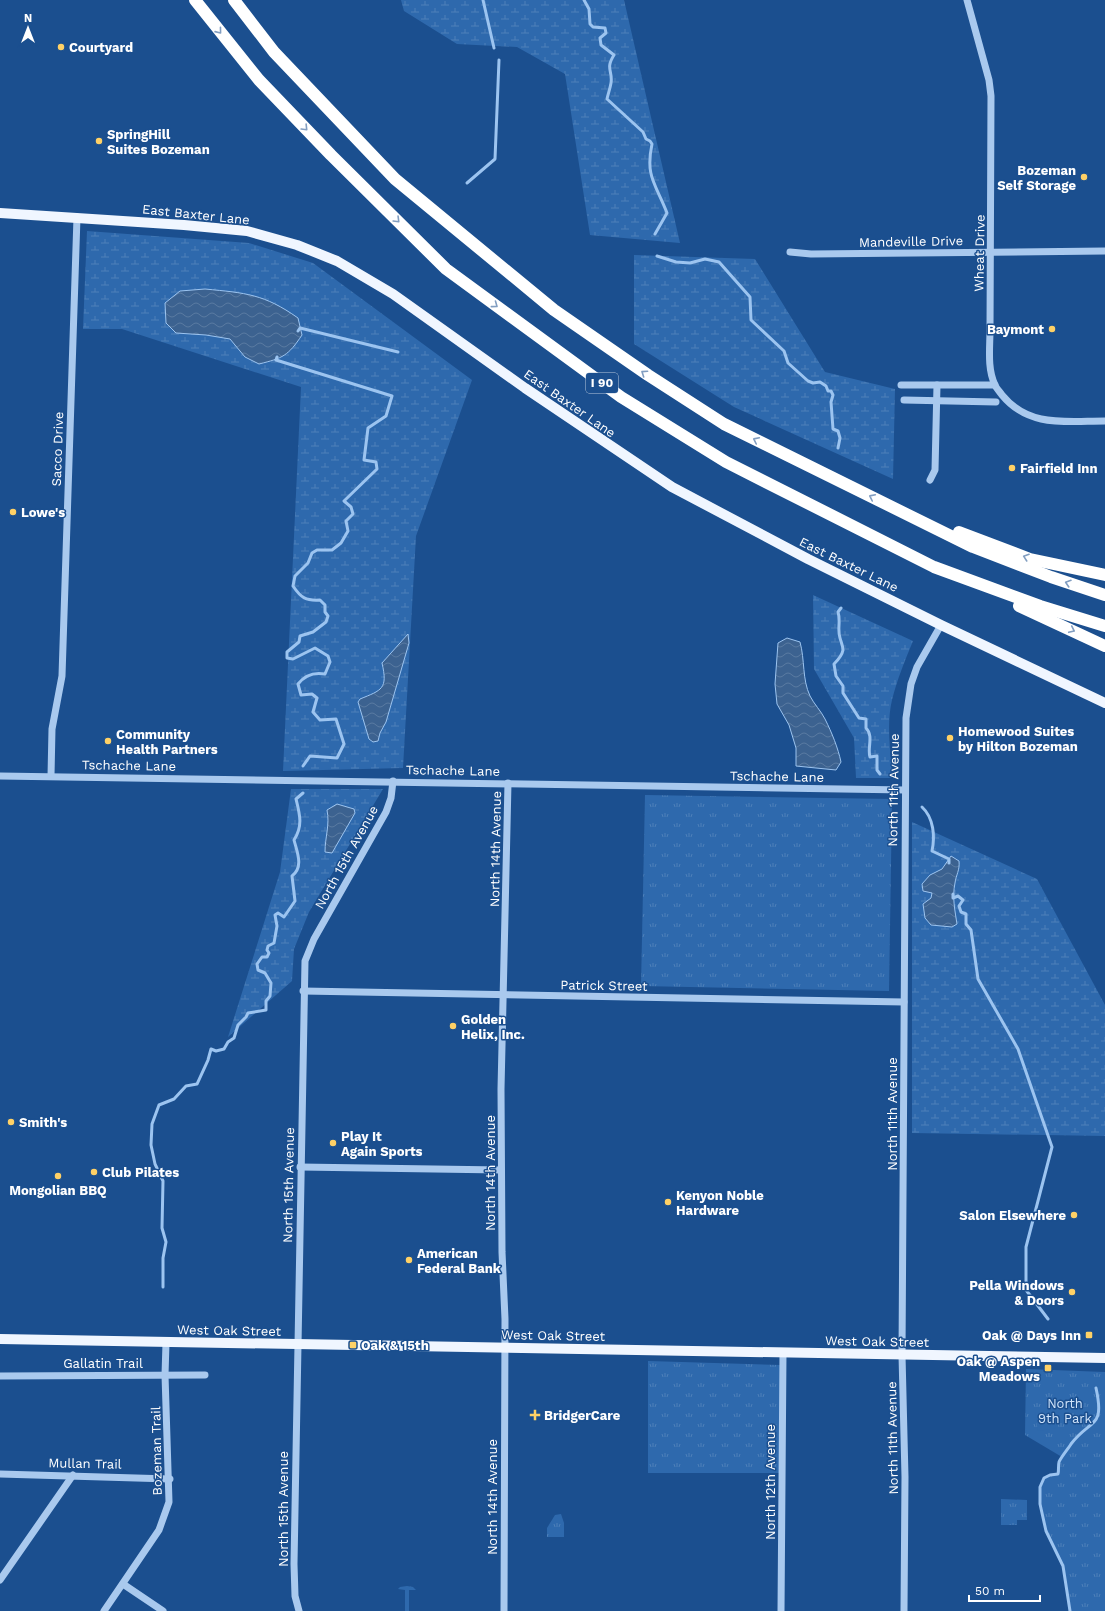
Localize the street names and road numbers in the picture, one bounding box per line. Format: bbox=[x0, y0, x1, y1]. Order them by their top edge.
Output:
street label: East Baxter Lane bbox=[141, 201, 251, 228]
street label: Wheat Drive bbox=[971, 214, 988, 292]
street label: Mandeville Drive bbox=[859, 233, 963, 250]
street label: East Baxter Lane bbox=[521, 366, 618, 441]
road number: I 90 bbox=[586, 373, 618, 393]
street label: Sacco Drive bbox=[49, 411, 66, 487]
street label: East Baxter Lane bbox=[797, 534, 901, 595]
street label: North 11th Avenue bbox=[885, 733, 902, 847]
street label: Tschache Lane bbox=[82, 757, 176, 774]
street label: Tschache Lane bbox=[406, 762, 500, 779]
street label: Tschache Lane bbox=[730, 768, 824, 785]
street label: North 14th Avenue bbox=[487, 791, 504, 907]
street label: North 15th Avenue bbox=[312, 803, 381, 912]
street label: Patrick Street bbox=[560, 977, 648, 994]
street label: North 11th Avenue bbox=[885, 1057, 900, 1171]
street label: North 14th Avenue bbox=[483, 1115, 498, 1231]
street label: North 15th Avenue bbox=[280, 1127, 297, 1243]
street label: West Oak Street bbox=[177, 1322, 282, 1339]
street label: West Oak Street bbox=[501, 1327, 606, 1344]
street label: West Oak Street bbox=[825, 1333, 930, 1350]
street label: Gallatin Trail bbox=[63, 1356, 143, 1371]
street label: North 11th Avenue bbox=[884, 1381, 901, 1495]
street label: Bozeman Trail bbox=[148, 1406, 165, 1496]
street label: North 12th Avenue bbox=[763, 1424, 778, 1540]
street label: North 14th Avenue bbox=[485, 1439, 500, 1555]
street label: North 15th Avenue bbox=[276, 1451, 291, 1567]
street label: Mullan Trail bbox=[48, 1455, 122, 1472]

